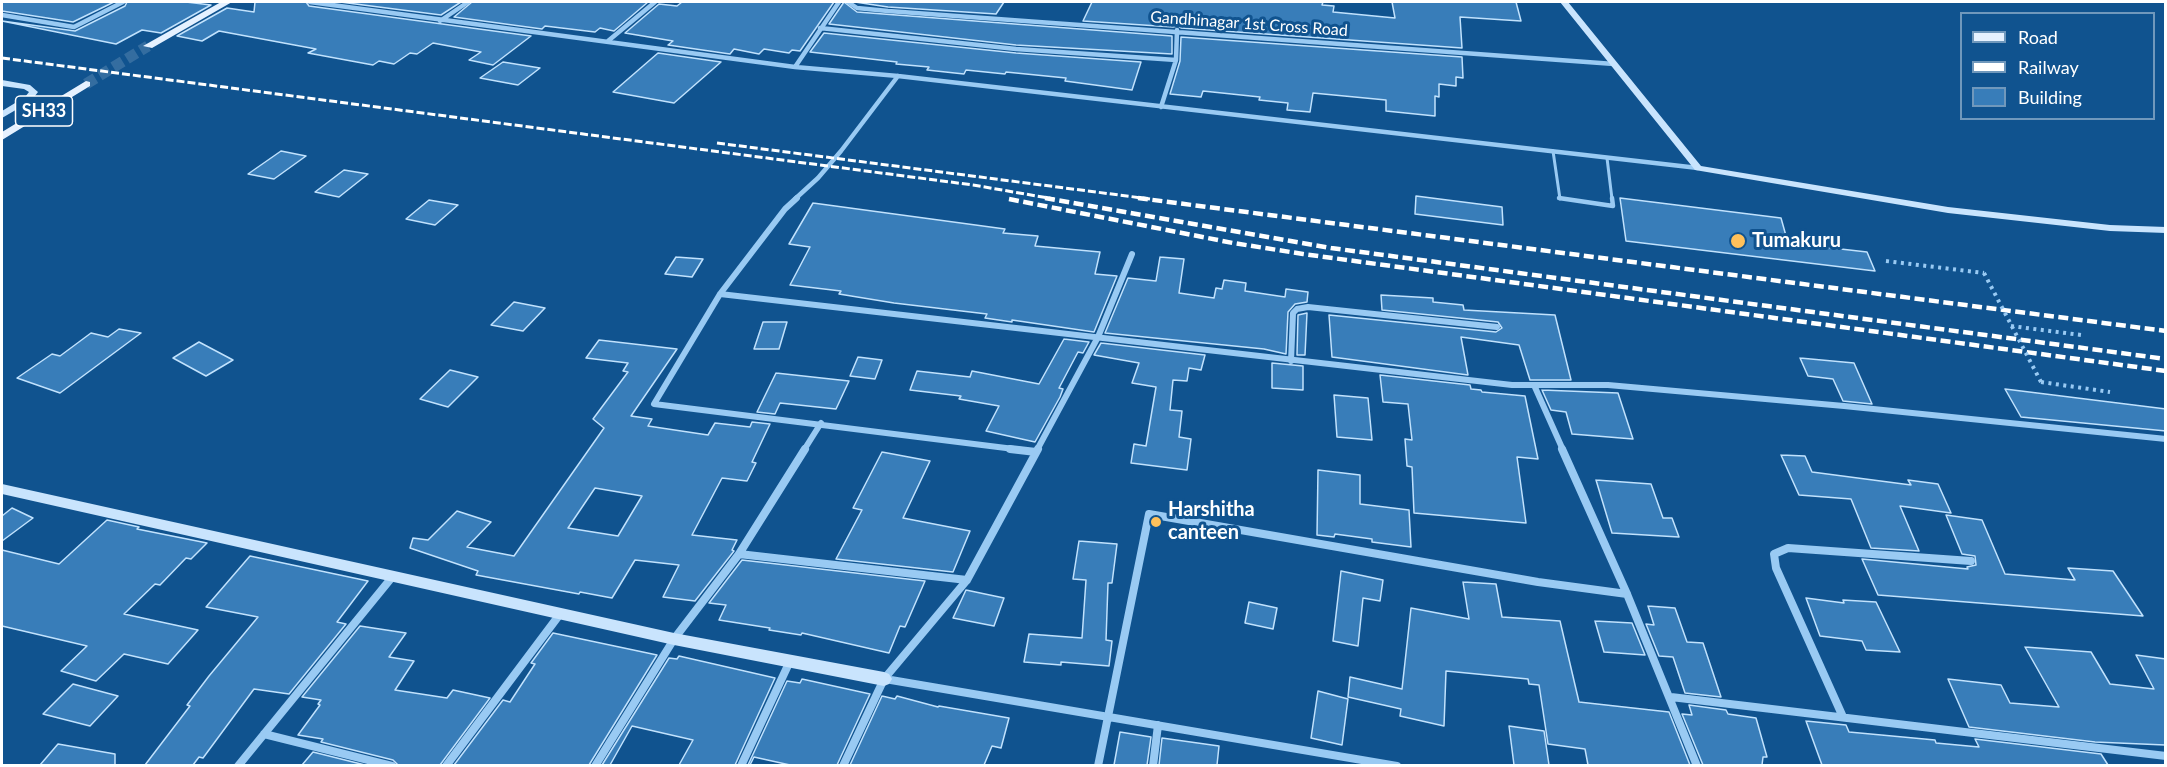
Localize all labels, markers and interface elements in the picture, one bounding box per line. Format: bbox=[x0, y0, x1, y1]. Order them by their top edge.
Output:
street label: Gandhinagar 1st Cross Road bbox=[1150, 8, 1348, 40]
legend bbox=[1960, 12, 2155, 120]
text: Road bbox=[2018, 26, 2058, 48]
text: Railway bbox=[2018, 56, 2079, 78]
text: Building bbox=[2018, 86, 2082, 108]
road number: SH33 bbox=[15, 96, 72, 126]
place label: Tumakuru bbox=[1752, 229, 1841, 253]
marker: Tumakuru bbox=[1729, 232, 1747, 250]
place label: Harshitha canteen bbox=[1168, 498, 1255, 545]
marker: Harshitha canteen bbox=[1149, 515, 1163, 529]

